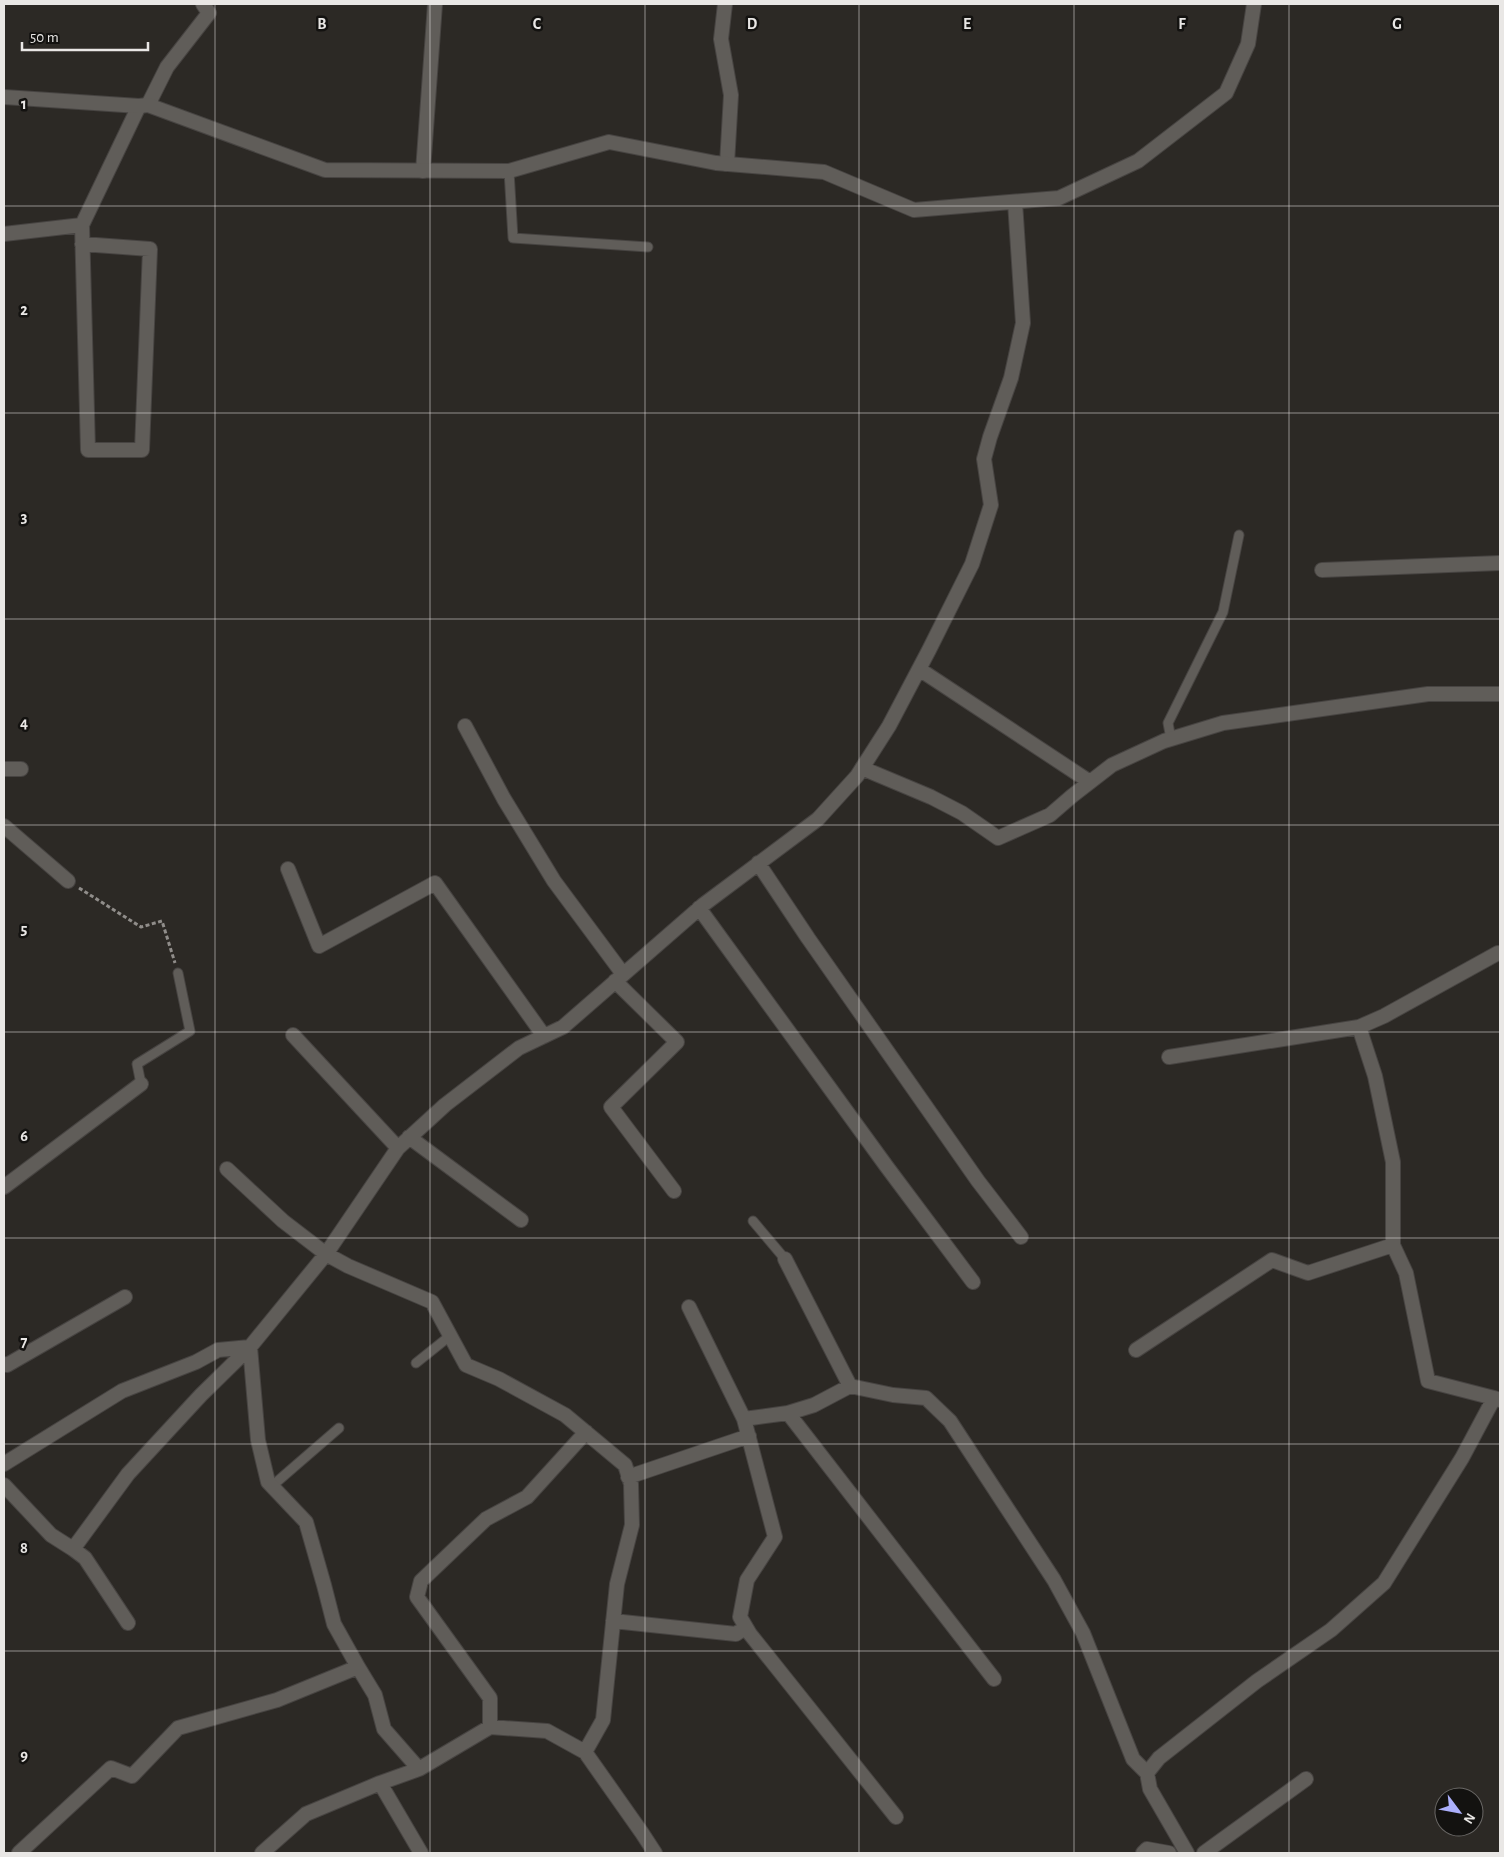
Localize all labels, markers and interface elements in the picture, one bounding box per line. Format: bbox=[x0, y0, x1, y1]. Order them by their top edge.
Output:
text: B bbox=[317, 16, 327, 32]
text: C bbox=[533, 16, 542, 32]
text: D bbox=[747, 16, 758, 32]
text: E bbox=[963, 16, 971, 32]
text: F bbox=[1178, 16, 1186, 32]
text: G bbox=[1392, 16, 1402, 32]
scale bar bbox=[22, 20, 149, 52]
text: 50 m bbox=[30, 30, 59, 45]
text: 1 bbox=[21, 96, 27, 112]
text: 2 bbox=[20, 302, 28, 318]
text: 3 bbox=[21, 509, 28, 525]
text: 4 bbox=[20, 715, 28, 731]
text: 5 bbox=[21, 921, 28, 937]
text: 6 bbox=[20, 1128, 28, 1144]
text: 7 bbox=[21, 1334, 28, 1350]
text: 8 bbox=[20, 1540, 28, 1556]
text: 9 bbox=[20, 1747, 28, 1763]
north arrow bbox=[1434, 1787, 1484, 1837]
text: N bbox=[1461, 1811, 1478, 1826]

